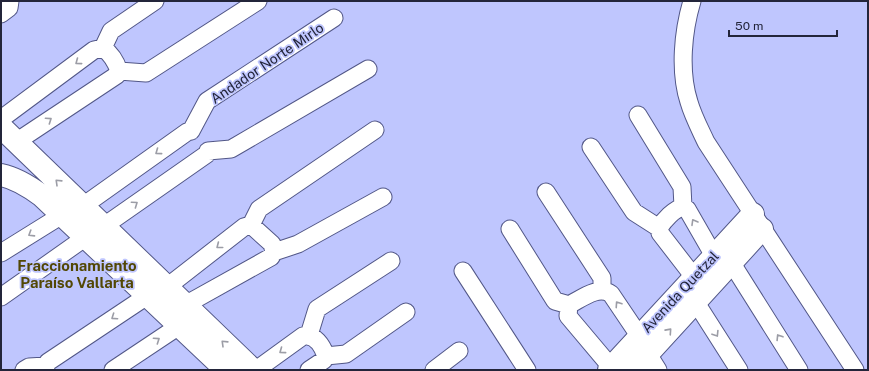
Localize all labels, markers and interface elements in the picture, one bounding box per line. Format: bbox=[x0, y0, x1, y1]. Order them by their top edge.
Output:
scale bar bbox=[729, 12, 837, 38]
street label: Andador Norte Mirlo bbox=[208, 19, 327, 107]
text: 50 m bbox=[735, 19, 763, 33]
one-way arrow bbox=[75, 57, 82, 64]
one-way arrow bbox=[45, 118, 52, 125]
one-way arrow bbox=[156, 147, 163, 154]
one-way arrow bbox=[55, 180, 63, 187]
one-way arrow bbox=[131, 202, 138, 209]
one-way arrow bbox=[692, 219, 699, 226]
one-way arrow bbox=[29, 230, 36, 237]
one-way arrow bbox=[217, 242, 224, 249]
street label: Avenida Quetzal bbox=[638, 248, 722, 336]
district label: Fraccionamiento Paraíso Vallarta bbox=[17, 257, 137, 291]
one-way arrow bbox=[615, 301, 623, 308]
one-way arrow bbox=[111, 313, 118, 320]
one-way arrow bbox=[664, 328, 671, 335]
one-way arrow bbox=[712, 330, 719, 337]
one-way arrow bbox=[776, 334, 783, 341]
one-way arrow bbox=[153, 337, 160, 345]
one-way arrow bbox=[221, 340, 229, 348]
one-way arrow bbox=[279, 346, 286, 354]

